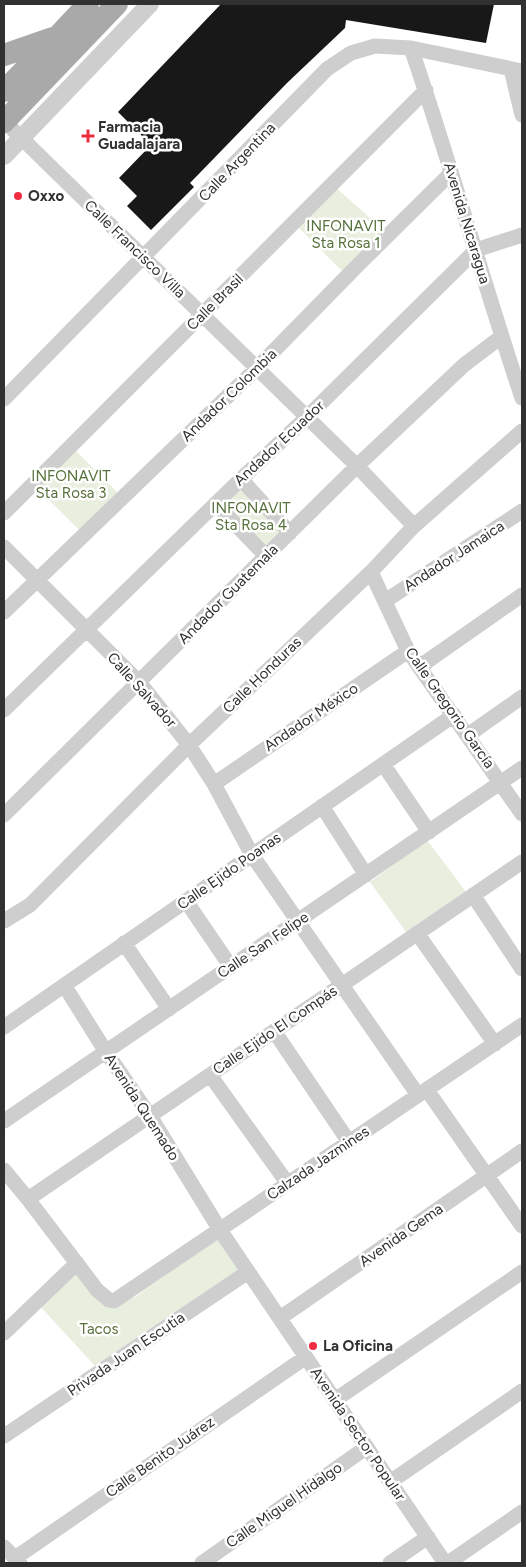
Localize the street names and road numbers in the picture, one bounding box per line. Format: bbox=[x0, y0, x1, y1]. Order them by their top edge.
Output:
street label: Calle Argentina bbox=[195, 119, 279, 205]
street label: Avenida Nicaragua bbox=[440, 160, 494, 286]
street label: Calle Francisco Villa bbox=[81, 196, 189, 302]
street label: Calle Brasil bbox=[183, 270, 247, 334]
street label: Andador Colombia bbox=[178, 345, 280, 445]
street label: Andador Ecuador bbox=[230, 397, 328, 489]
street label: Andador Jamaica bbox=[400, 517, 508, 595]
street label: Andador Guatemala bbox=[174, 540, 282, 648]
street label: Calle Honduras bbox=[219, 633, 305, 717]
street label: Calle Gregorio García bbox=[401, 644, 499, 772]
street label: Calle Salvador bbox=[104, 649, 180, 731]
street label: Andador México bbox=[261, 679, 362, 755]
street label: Calle Ejido Poanas bbox=[174, 829, 284, 913]
street label: Calle San Felipe bbox=[214, 908, 312, 982]
street label: Calle Ejido El Compás bbox=[209, 982, 341, 1078]
street label: Avenida Quemado bbox=[101, 1050, 183, 1164]
street label: Calzada Jazmines bbox=[263, 1122, 373, 1204]
street label: Avenida Gema bbox=[356, 1200, 446, 1270]
street label: Privada Juan Escutia bbox=[64, 1308, 188, 1400]
street label: Avenida Sector Popular bbox=[307, 1364, 409, 1504]
street label: Calle Benito Juárez bbox=[102, 1413, 218, 1501]
street label: Calle Miguel Hidalgo bbox=[223, 1458, 346, 1552]

